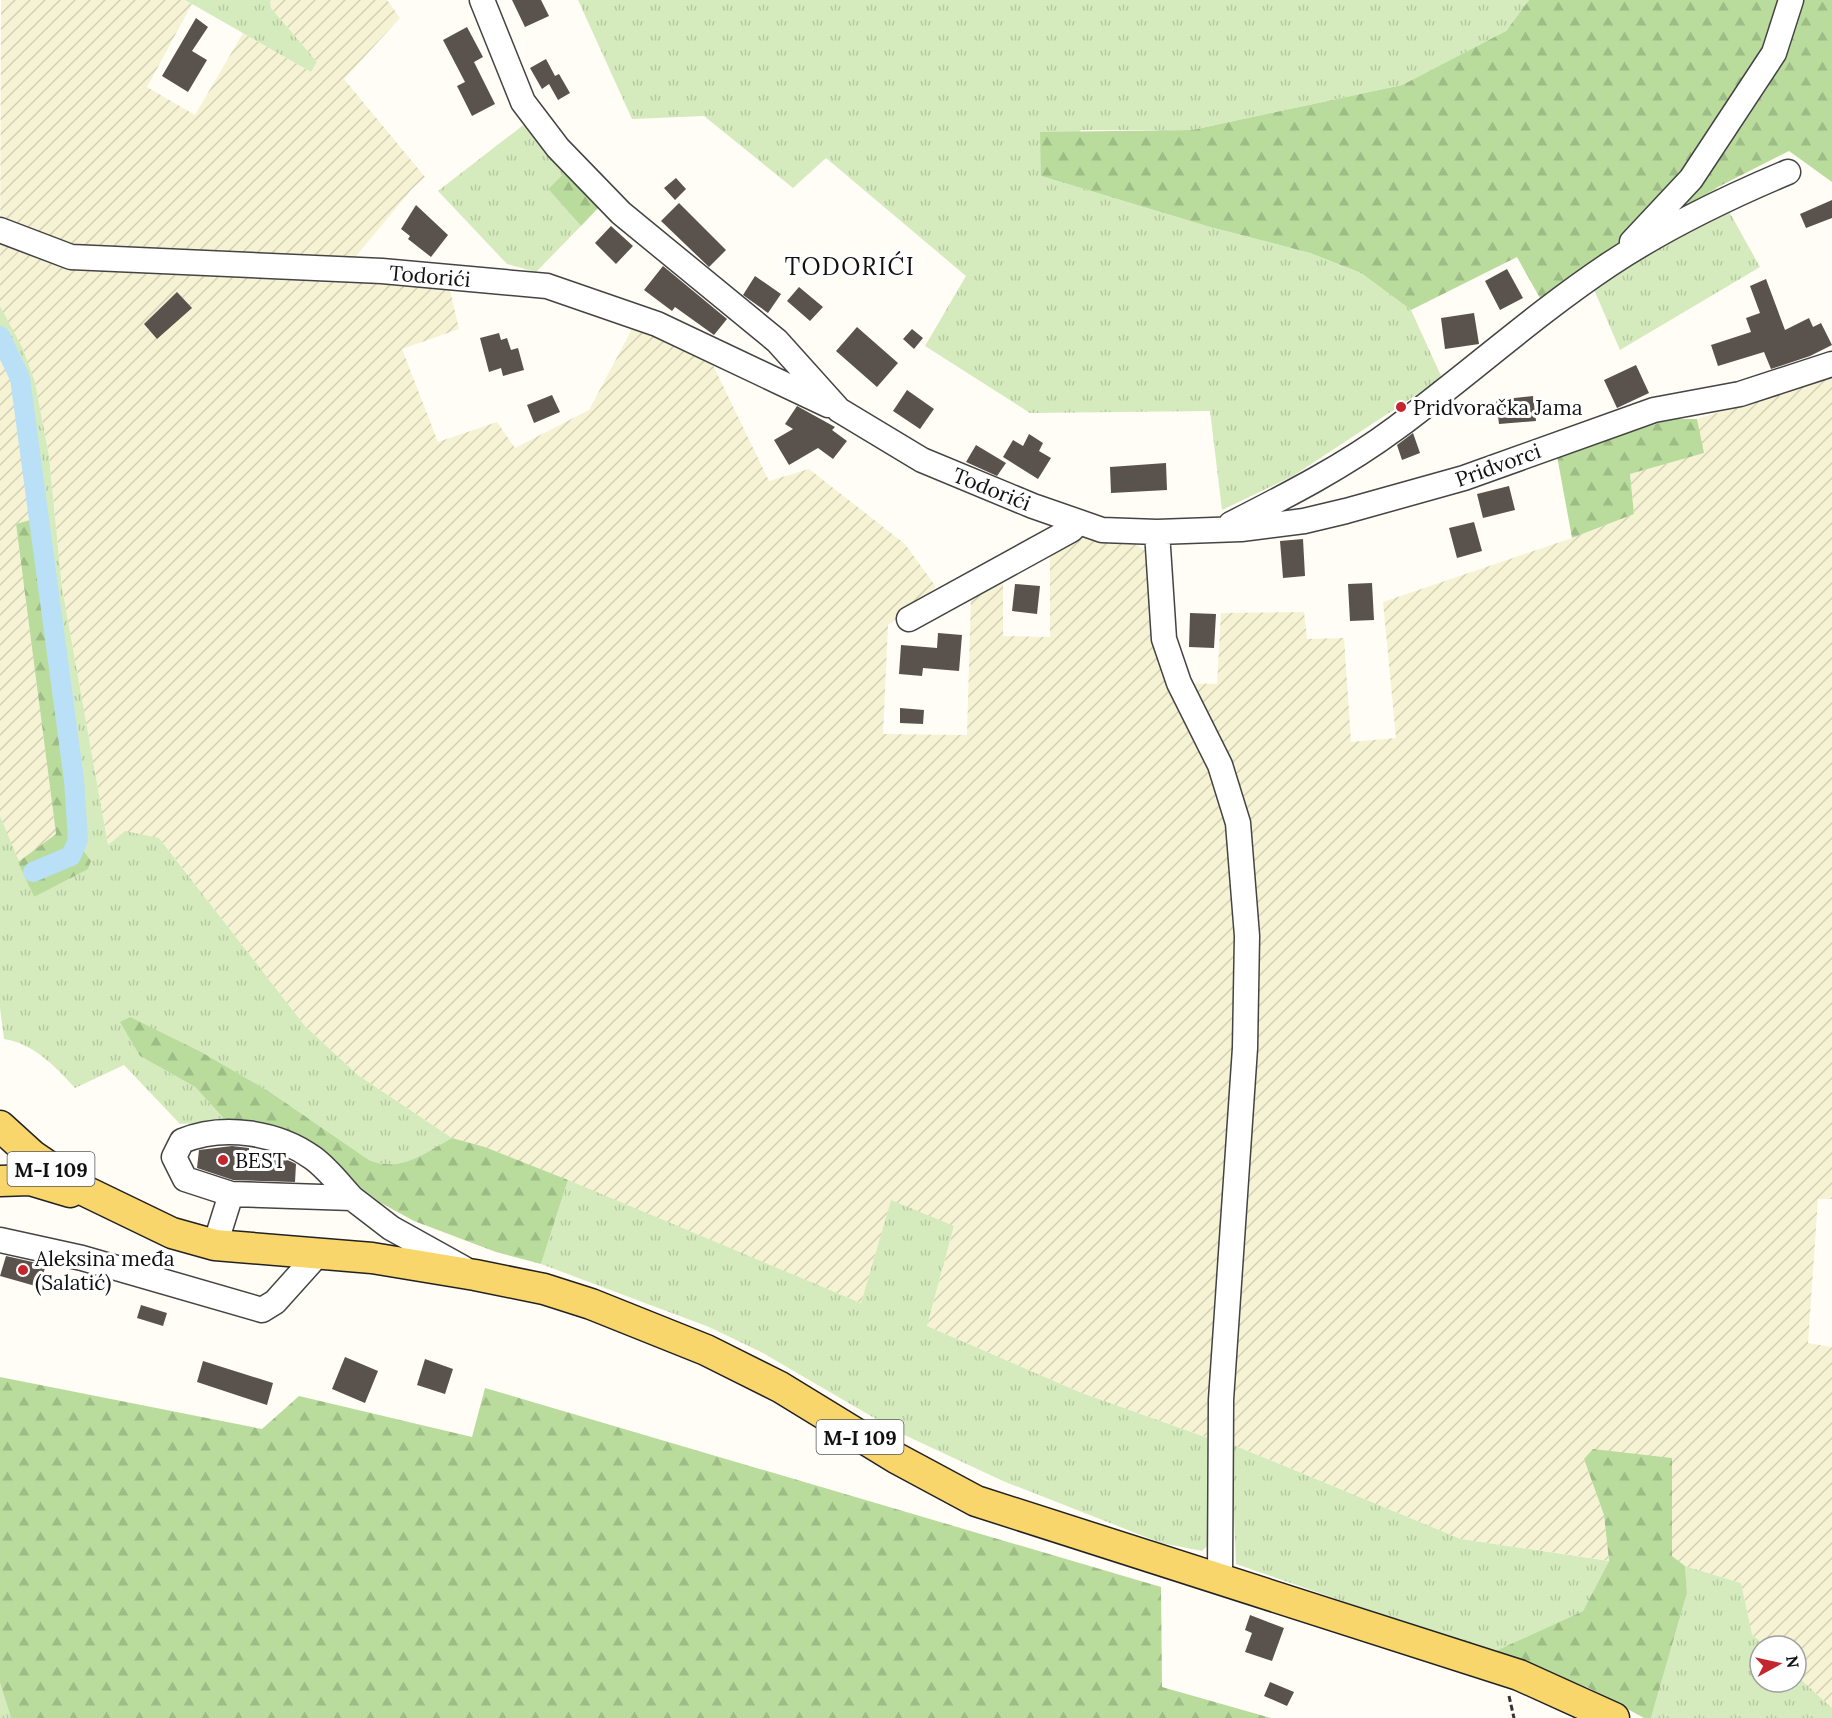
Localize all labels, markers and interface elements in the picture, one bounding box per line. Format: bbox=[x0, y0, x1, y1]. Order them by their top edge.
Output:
district label: TODORIĆI bbox=[785, 251, 915, 282]
street label: Todorići bbox=[388, 259, 472, 293]
place label: Pridvoračka Jama bbox=[1413, 394, 1583, 421]
marker: Pridvoračka Jama bbox=[1394, 400, 1408, 414]
street label: Pridvorci bbox=[1452, 437, 1545, 493]
street label: Todorići bbox=[949, 461, 1035, 517]
place label: BEST bbox=[235, 1147, 286, 1174]
road number: M-I 109 bbox=[8, 1152, 94, 1186]
marker: BEST bbox=[216, 1153, 230, 1167]
place label: Aleksina međa (Salatić) bbox=[34, 1245, 175, 1296]
marker: Aleksina međa (Salatić) bbox=[16, 1263, 30, 1277]
road number: M-I 109 bbox=[816, 1420, 904, 1454]
north arrow bbox=[1748, 1634, 1808, 1694]
text: N bbox=[1782, 1654, 1804, 1669]

